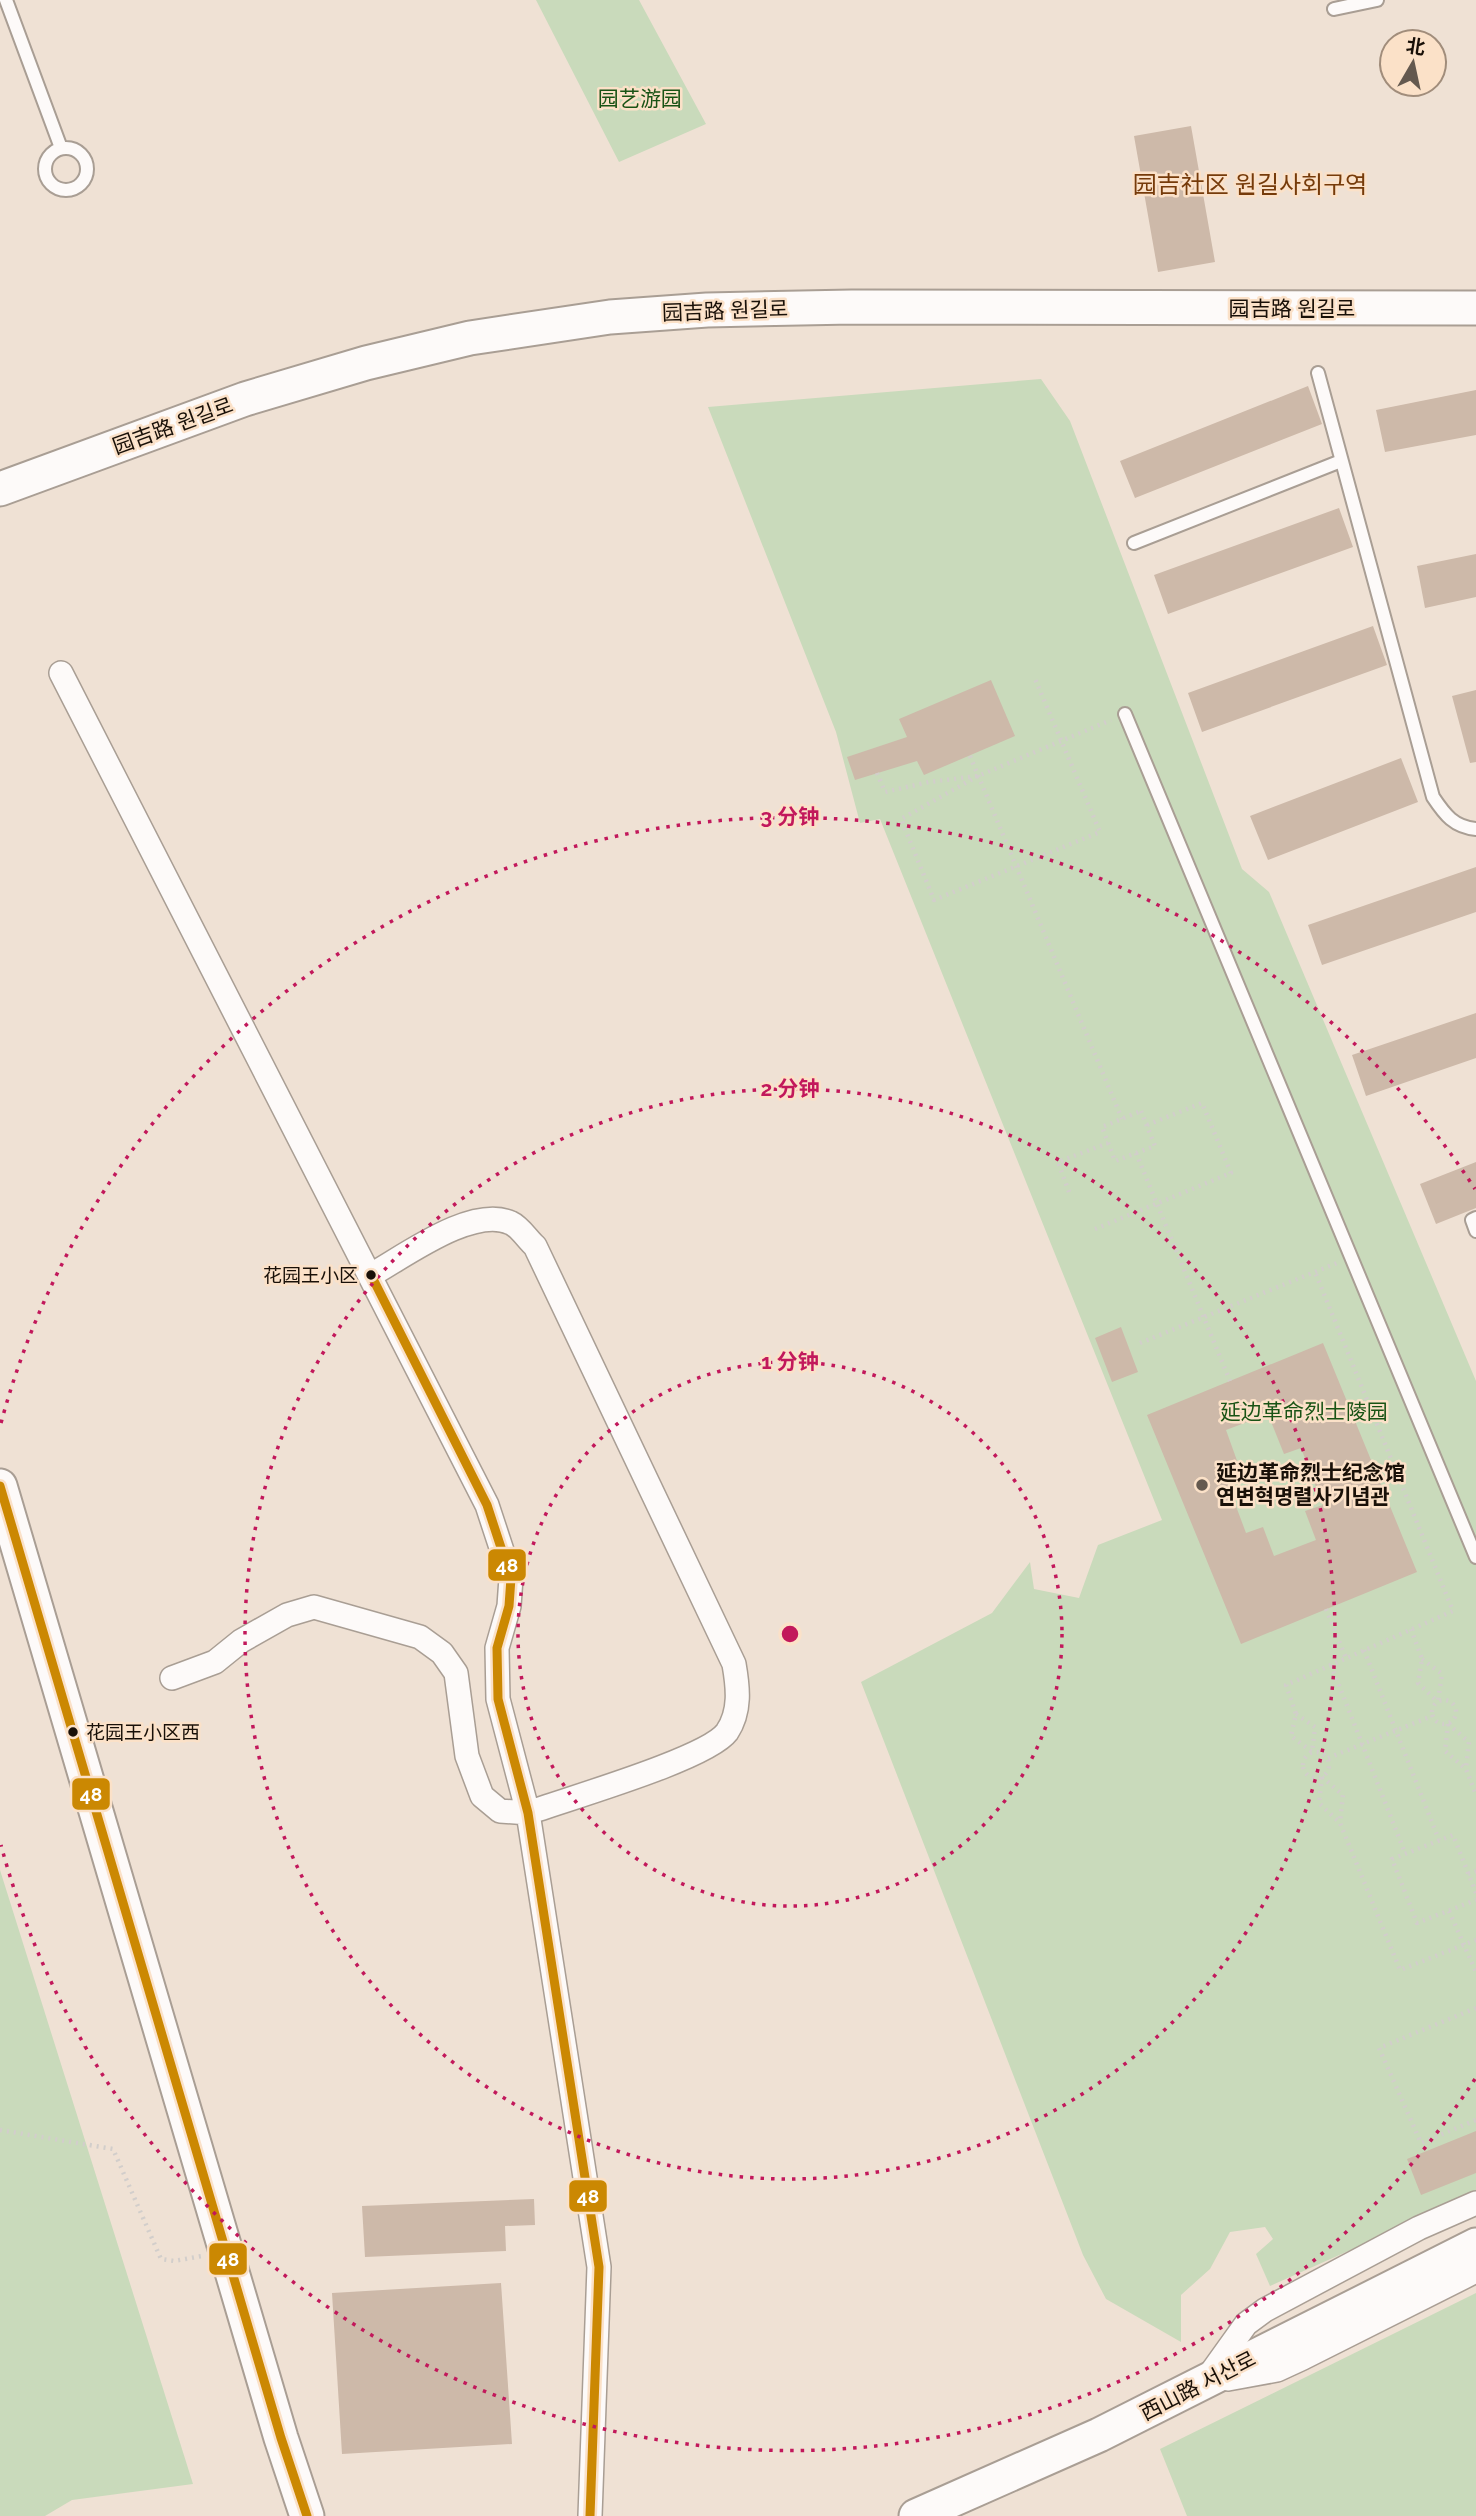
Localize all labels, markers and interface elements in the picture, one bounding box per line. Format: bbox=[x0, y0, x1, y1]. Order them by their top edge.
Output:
north arrow bbox=[1378, 28, 1448, 98]
text: 北 bbox=[1405, 34, 1427, 59]
park label: 园艺游园 bbox=[598, 86, 682, 111]
district label: 园吉社区 원길사회구역 bbox=[1133, 170, 1367, 199]
street label: 园吉路 원길로 bbox=[661, 296, 789, 325]
street label: 园吉路 원길로 bbox=[1229, 296, 1355, 321]
street label: 园吉路 원길로 bbox=[109, 392, 236, 459]
text: 3 分钟 bbox=[761, 804, 819, 829]
text: 2 分钟 bbox=[761, 1076, 819, 1101]
place label: 花园王小区 bbox=[263, 1264, 358, 1286]
marker: 花园王小区 bbox=[364, 1268, 378, 1282]
text: 1 分钟 bbox=[761, 1349, 819, 1374]
park label: 延边革命烈士陵园 bbox=[1220, 1399, 1388, 1424]
place label: 延边革命烈士纪念馆 연변혁명렬사기념관 bbox=[1216, 1460, 1405, 1509]
marker: 延边革命烈士纪念馆 연변혁명렬사기념관 bbox=[1194, 1477, 1210, 1493]
line badge: 48 bbox=[487, 1548, 527, 1582]
text: 48 bbox=[496, 1554, 518, 1576]
centre of rings bbox=[778, 1622, 802, 1646]
place label: 花园王小区西 bbox=[86, 1721, 200, 1743]
marker: 花园王小区西 bbox=[66, 1725, 80, 1739]
line badge: 48 bbox=[71, 1777, 111, 1811]
text: 48 bbox=[80, 1783, 102, 1805]
line badge: 48 bbox=[568, 2179, 608, 2213]
text: 48 bbox=[577, 2185, 599, 2207]
line badge: 48 bbox=[208, 2242, 248, 2276]
text: 48 bbox=[217, 2248, 239, 2270]
street label: 西山路 서산로 bbox=[1136, 2346, 1260, 2425]

